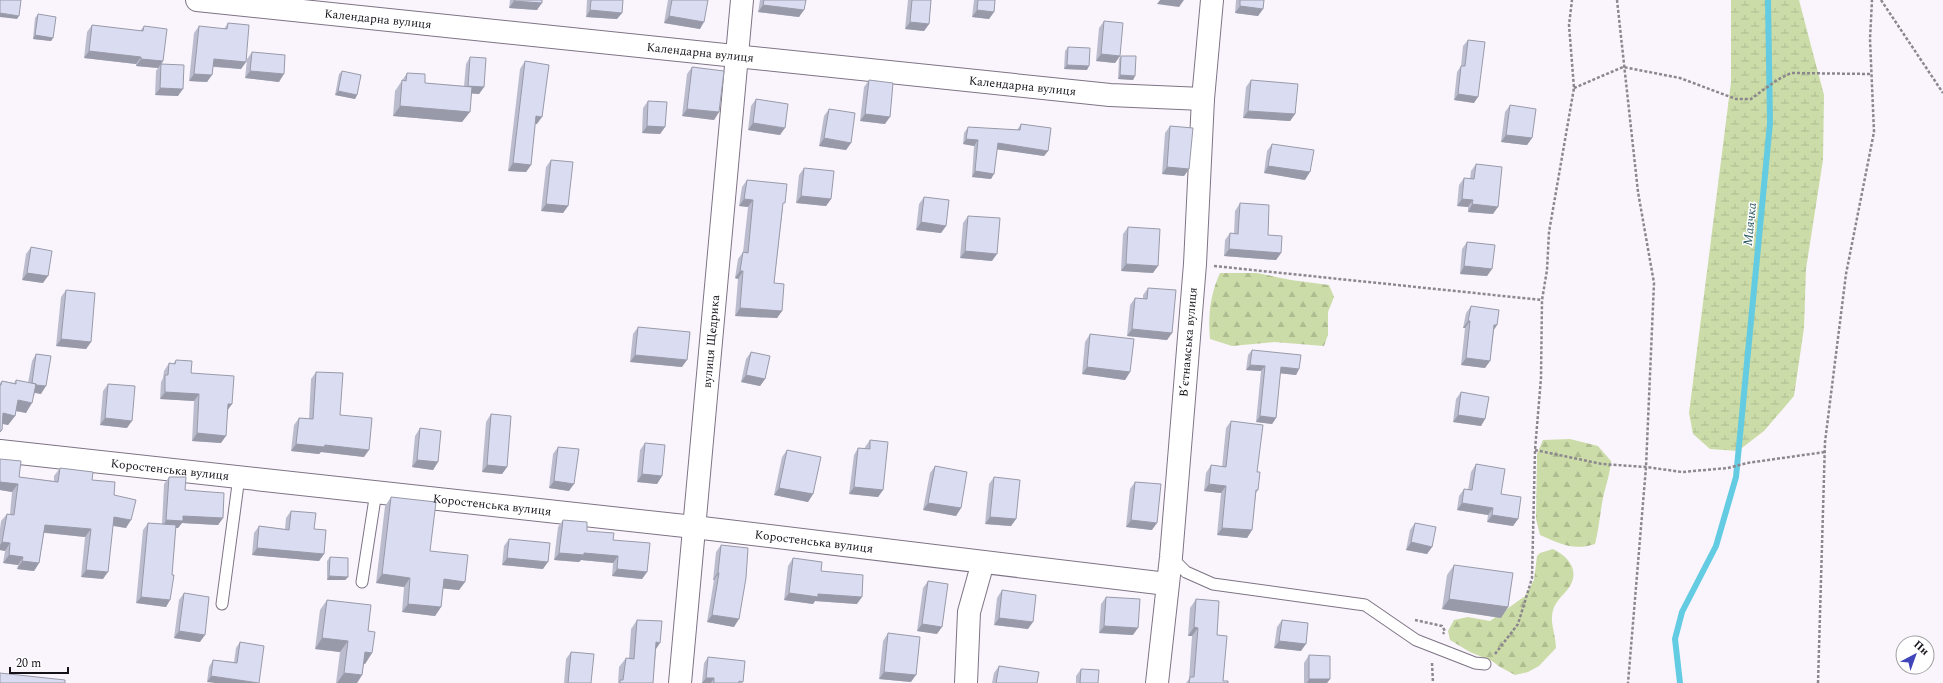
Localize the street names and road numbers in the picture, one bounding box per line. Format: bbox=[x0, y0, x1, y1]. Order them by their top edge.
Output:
street label: Календарна вулиця bbox=[323, 4, 433, 34]
street label: Календарна вулиця bbox=[646, 38, 755, 68]
street label: Календарна вулиця bbox=[968, 71, 1077, 101]
street label: Вʼєтнамська вулиця bbox=[1174, 286, 1203, 398]
street label: вулиця Щедрика bbox=[698, 294, 725, 389]
street label: Коростенська вулиця bbox=[110, 454, 230, 486]
street label: Коростенська вулиця bbox=[432, 489, 552, 521]
street label: Коростенська вулиця bbox=[754, 525, 874, 559]

